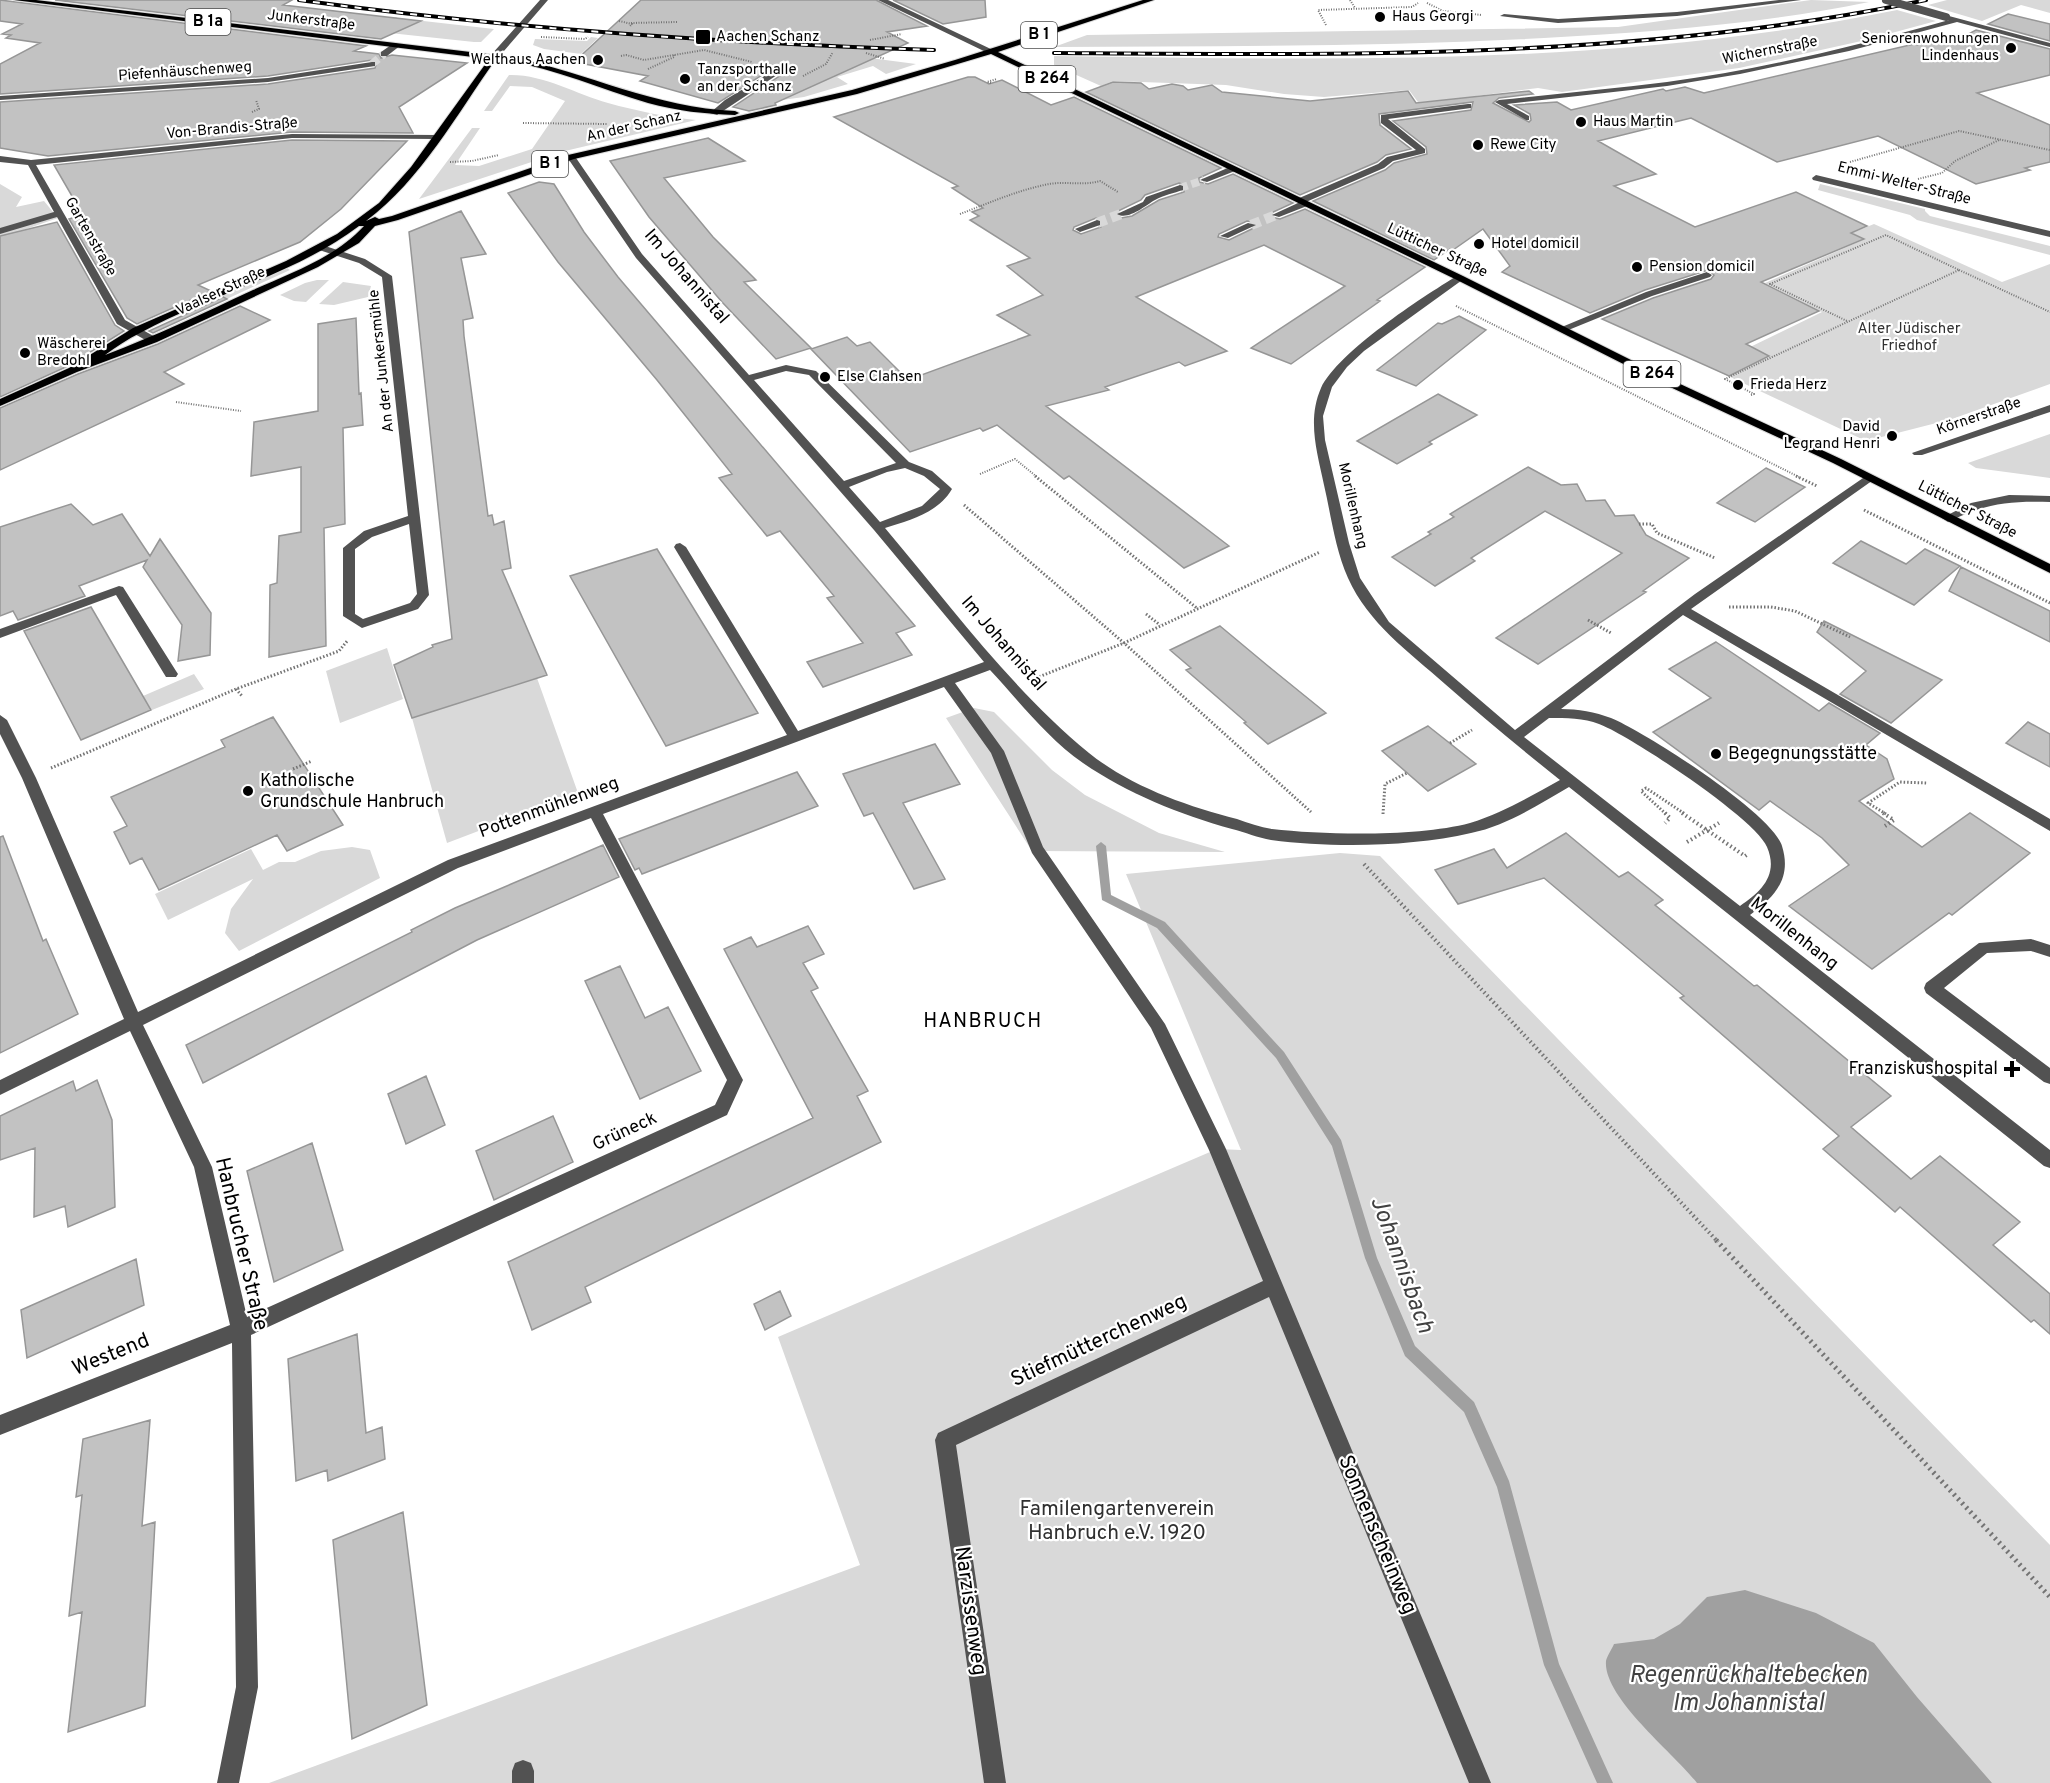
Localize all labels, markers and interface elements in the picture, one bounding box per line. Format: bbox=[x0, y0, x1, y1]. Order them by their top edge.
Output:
street label: Junkerstraße bbox=[266, 6, 356, 36]
place label: Haus Georgi bbox=[1392, 8, 1474, 27]
road number: B 1a bbox=[186, 9, 230, 35]
marker: Haus Georgi bbox=[1373, 10, 1387, 24]
road number: B 1 bbox=[1021, 22, 1057, 48]
marker: Aachen Schanz bbox=[694, 28, 712, 46]
place label: Aachen Schanz bbox=[716, 28, 819, 47]
place label: Seniorenwohnungen Lindenhaus bbox=[1861, 30, 1999, 66]
street label: Wichernstraße bbox=[1721, 32, 1819, 70]
marker: Seniorenwohnungen Lindenhaus bbox=[2004, 41, 2018, 55]
place label: Welthaus Aachen bbox=[470, 51, 586, 70]
marker: Welthaus Aachen bbox=[591, 53, 605, 67]
street label: Piefenhäuschenweg bbox=[117, 58, 253, 86]
place label: Tanzsporthalle an der Schanz bbox=[697, 61, 797, 97]
road number: B 264 bbox=[1018, 66, 1076, 92]
marker: Tanzsporthalle an der Schanz bbox=[678, 72, 692, 86]
street label: An der Schanz bbox=[585, 107, 683, 147]
place label: Haus Martin bbox=[1593, 113, 1673, 132]
street label: Von-Brandis-Straße bbox=[166, 114, 298, 144]
marker: Haus Martin bbox=[1574, 115, 1588, 129]
place label: Rewe City bbox=[1490, 136, 1557, 155]
marker: Rewe City bbox=[1471, 138, 1485, 152]
road number: B 1 bbox=[532, 151, 568, 177]
street label: Emmi-Welter-Straße bbox=[1835, 158, 1973, 210]
street label: Gartenstraße bbox=[60, 194, 120, 280]
street label: Lütticher Straße bbox=[1384, 219, 1490, 283]
street label: Im Johannistal bbox=[638, 225, 734, 329]
place label: Hotel domicil bbox=[1491, 235, 1579, 254]
marker: Hotel domicil bbox=[1472, 237, 1486, 251]
place label: Pension domicil bbox=[1649, 258, 1755, 277]
marker: Pension domicil bbox=[1630, 260, 1644, 274]
street label: Vaalser Straße bbox=[173, 263, 269, 321]
street label: An der Junkersmühle bbox=[365, 289, 399, 433]
park label: Alter Jüdischer Friedhof bbox=[1857, 320, 1961, 356]
place label: Wäscherei Bredohl bbox=[37, 335, 106, 371]
marker: Wäscherei Bredohl bbox=[18, 346, 32, 360]
road number: B 264 bbox=[1624, 361, 1680, 387]
place label: Else Clahsen bbox=[837, 368, 922, 387]
marker: Else Clahsen bbox=[818, 370, 832, 384]
place label: Frieda Herz bbox=[1750, 376, 1827, 395]
marker: Frieda Herz bbox=[1731, 378, 1745, 392]
street label: Körnerstraße bbox=[1934, 394, 2024, 440]
place label: David Legrand Henri bbox=[1784, 418, 1880, 454]
marker: David Legrand Henri bbox=[1885, 429, 1899, 443]
street label: Morillenhang bbox=[1333, 461, 1371, 551]
street label: Lütticher Straße bbox=[1914, 477, 2020, 543]
street label: Im Johannistal bbox=[955, 592, 1051, 696]
place label: Begegnungsstätte bbox=[1728, 743, 1877, 766]
marker: Begegnungsstätte bbox=[1709, 747, 1723, 761]
place label: Katholische Grundschule Hanbruch bbox=[260, 770, 444, 814]
street label: Pottenmühlenweg bbox=[476, 772, 622, 844]
marker: Katholische Grundschule Hanbruch bbox=[241, 784, 255, 798]
street label: Morillenhang bbox=[1745, 892, 1843, 976]
district label: HANBRUCH bbox=[923, 1009, 1043, 1035]
place label: Franziskushospital bbox=[1849, 1058, 1998, 1081]
marker: Franziskushospital bbox=[2003, 1060, 2021, 1078]
street label: Grüneck bbox=[589, 1107, 661, 1157]
street label: Hanbrucher Straße bbox=[208, 1155, 274, 1333]
water label: Johannisbach bbox=[1362, 1192, 1440, 1338]
street label: Stiefmütterchenweg bbox=[1007, 1288, 1191, 1394]
street label: Westend bbox=[68, 1327, 154, 1383]
street label: Sonnenscheinweg bbox=[1331, 1451, 1423, 1619]
park label: Familengartenverein Hanbruch e.V. 1920 bbox=[1020, 1496, 1214, 1547]
street label: Narzissenweg bbox=[948, 1545, 992, 1677]
water label: Regenrückhaltebecken Im Johannistal bbox=[1629, 1661, 1867, 1719]

